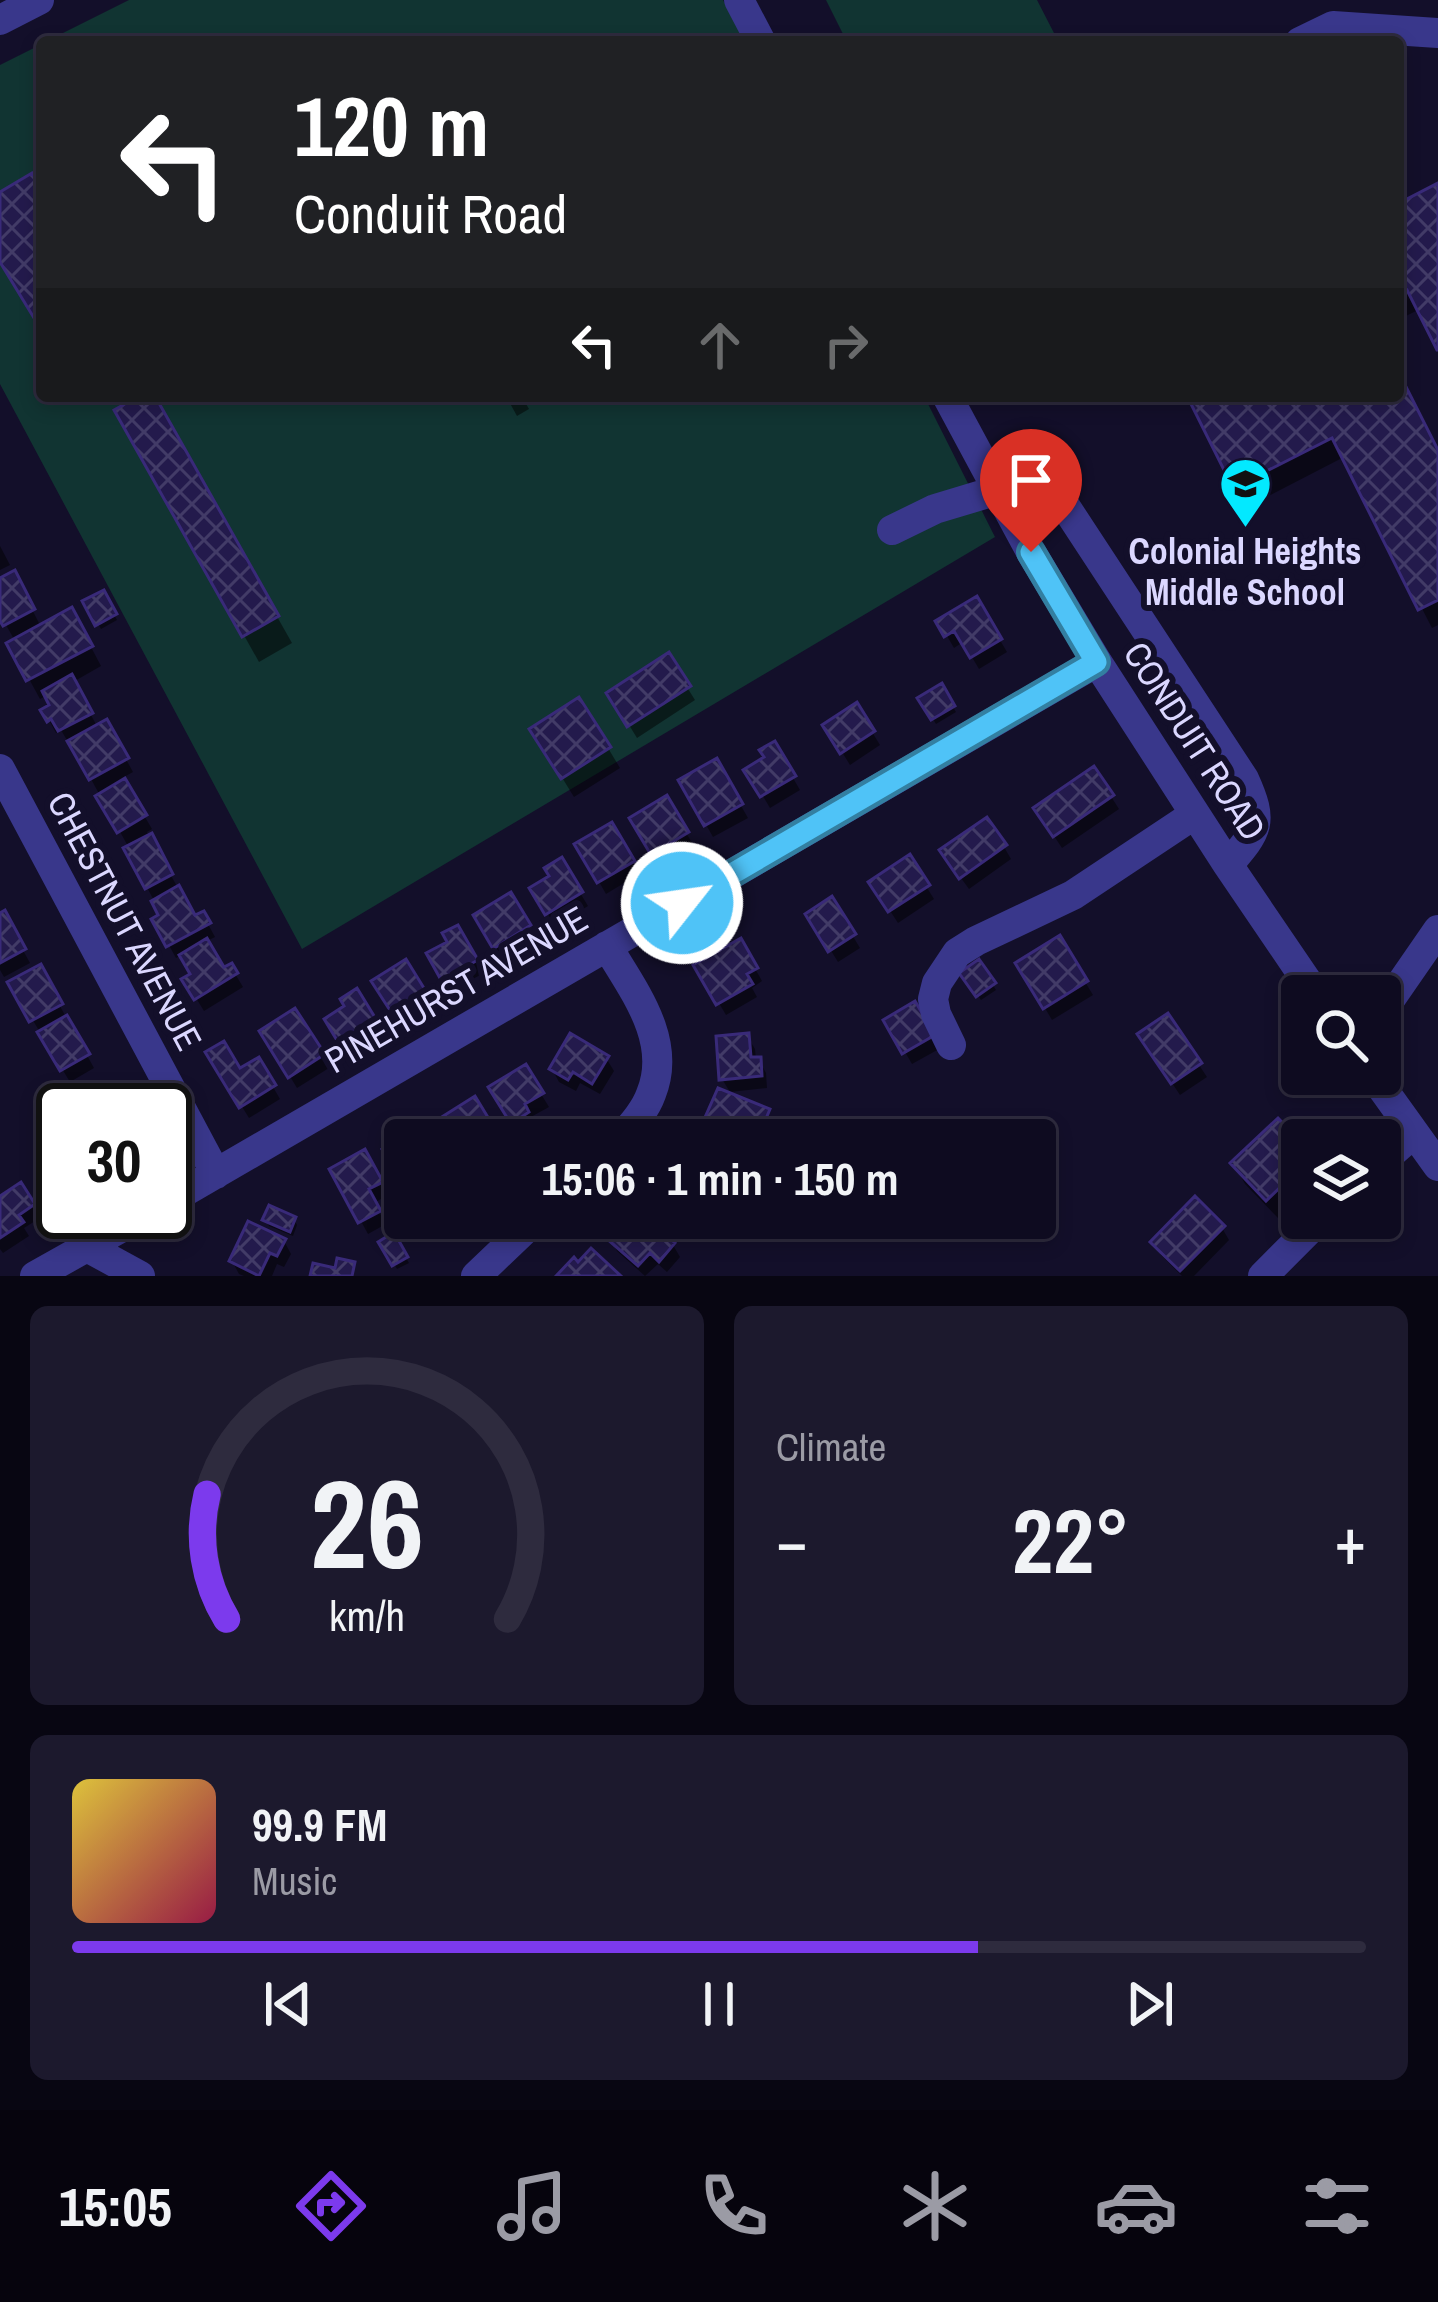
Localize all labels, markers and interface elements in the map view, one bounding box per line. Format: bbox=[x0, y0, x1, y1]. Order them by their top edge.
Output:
text: 120 m bbox=[294, 69, 489, 182]
icon: left bbox=[96, 84, 252, 240]
text: Conduit Road bbox=[294, 177, 567, 250]
icon: left bbox=[561, 312, 627, 378]
icon: ahead bbox=[687, 312, 753, 378]
icon: right bbox=[813, 312, 879, 378]
pin bbox=[980, 429, 1082, 552]
icon: arrive bbox=[998, 447, 1064, 513]
school or university icon: Colonial Heights Middle School bbox=[1217, 455, 1273, 529]
place label: Colonial Heights Middle School bbox=[1129, 527, 1361, 616]
street label: CONDUIT ROAD bbox=[1113, 633, 1277, 849]
street label: CHESTNUT AVENUE bbox=[37, 783, 213, 1059]
position arrow bbox=[619, 840, 745, 966]
street label: PINEHURST AVENUE bbox=[316, 894, 596, 1084]
map controls bbox=[1281, 975, 1401, 1239]
button: search bbox=[1281, 975, 1401, 1095]
speed limit sign: 30 bbox=[36, 1083, 192, 1239]
button: layers bbox=[1281, 1119, 1401, 1239]
text: 15:06 · 1 min · 150 m bbox=[542, 1148, 898, 1209]
text: Climate bbox=[776, 1421, 886, 1473]
text: 26 bbox=[310, 1439, 424, 1607]
text: 22° bbox=[1012, 1480, 1130, 1601]
text: − bbox=[776, 1496, 808, 1585]
text: + bbox=[1334, 1496, 1366, 1585]
text: km/h bbox=[329, 1586, 405, 1643]
text: 99.9 FM bbox=[252, 1794, 387, 1855]
text: Music bbox=[252, 1855, 337, 1907]
icon: previous bbox=[255, 1971, 321, 2037]
icon: pause bbox=[686, 1971, 752, 2037]
icon: next bbox=[1117, 1971, 1183, 2037]
icon: directions bbox=[289, 2164, 373, 2248]
icon: music bbox=[490, 2164, 574, 2248]
icon: phone bbox=[692, 2164, 776, 2248]
icon: climate bbox=[893, 2164, 977, 2248]
icon: car bbox=[1094, 2164, 1178, 2248]
icon: filters bbox=[1295, 2164, 1379, 2248]
text: 15:05 bbox=[59, 2170, 172, 2243]

